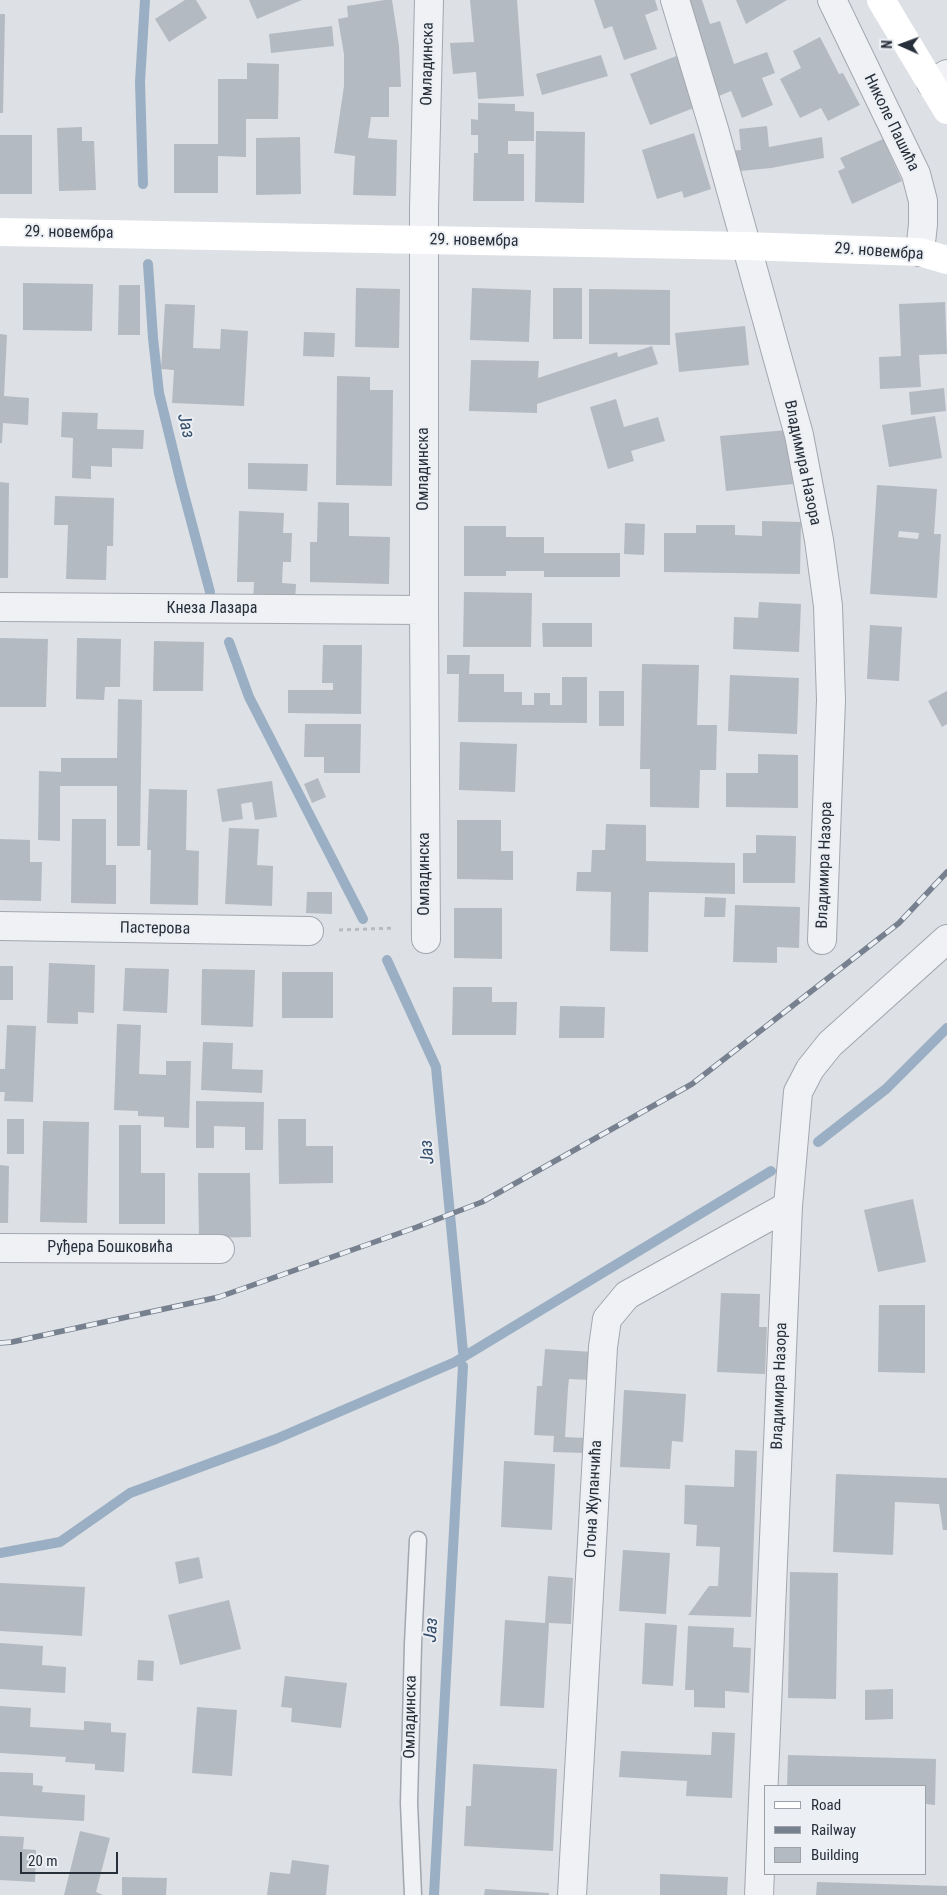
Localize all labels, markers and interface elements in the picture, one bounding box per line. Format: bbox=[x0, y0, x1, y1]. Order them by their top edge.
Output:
north arrow bbox=[877, 20, 927, 70]
street label: Омладинска bbox=[418, 22, 438, 106]
text: N bbox=[879, 40, 895, 49]
street label: Николе Пашића bbox=[859, 71, 923, 175]
street label: 29. новембра bbox=[24, 223, 114, 243]
street label: 29. новембра bbox=[429, 231, 519, 251]
street label: 29. новембра bbox=[834, 239, 924, 265]
street label: Владимира Назора bbox=[779, 399, 825, 527]
water label: Јаз bbox=[172, 411, 198, 441]
street label: Омладинска bbox=[414, 427, 434, 511]
street label: Кнеза Лазара bbox=[167, 599, 257, 619]
street label: Владимира Назора bbox=[813, 801, 837, 929]
street label: Омладинска bbox=[415, 832, 435, 916]
street label: Пастерова bbox=[120, 919, 190, 939]
water label: Јаз bbox=[416, 1139, 440, 1165]
street label: Руђера Бошковића bbox=[47, 1238, 173, 1258]
street label: Владимира Назора bbox=[768, 1322, 792, 1450]
street label: Отона Жупанчића bbox=[581, 1440, 607, 1558]
water label: Јаз bbox=[421, 1617, 443, 1643]
street label: Омладинска bbox=[401, 1675, 421, 1759]
legend bbox=[764, 1785, 927, 1875]
text: Road bbox=[811, 1796, 841, 1814]
text: Railway bbox=[811, 1821, 856, 1839]
scale bar bbox=[22, 1842, 120, 1874]
text: Building bbox=[811, 1846, 859, 1864]
text: 20 m bbox=[28, 1852, 58, 1870]

